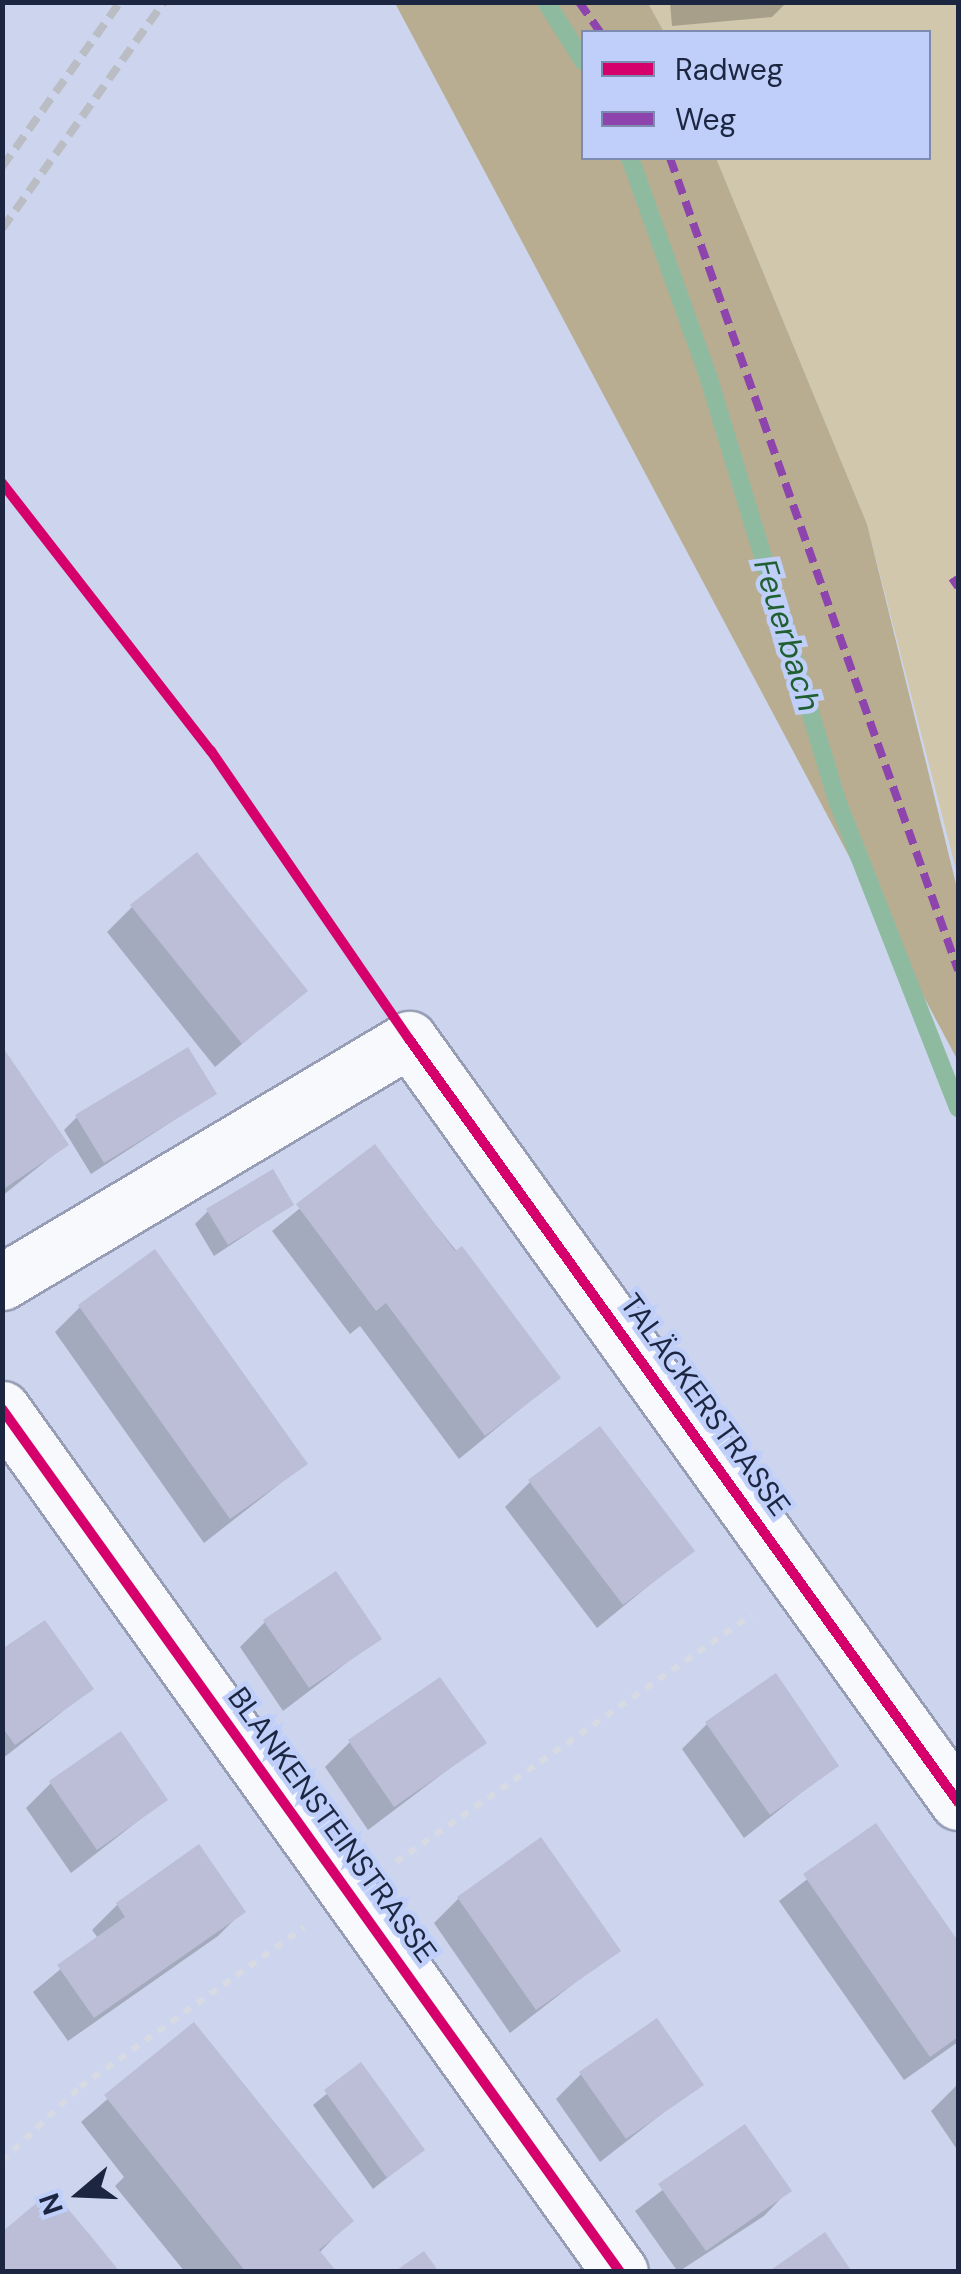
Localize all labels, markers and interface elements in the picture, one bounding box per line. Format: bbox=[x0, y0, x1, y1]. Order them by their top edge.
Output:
legend bbox=[581, 30, 931, 160]
text: Radweg bbox=[675, 50, 784, 89]
text: Weg bbox=[675, 100, 736, 139]
water label: Feuerbach bbox=[746, 554, 828, 716]
street label: TALÄCKERSTRASSE bbox=[612, 1287, 798, 1523]
street label: BLANKENSTEINSTRASSE bbox=[220, 1680, 444, 1970]
north arrow bbox=[30, 2144, 130, 2244]
text: N bbox=[30, 2188, 72, 2220]

